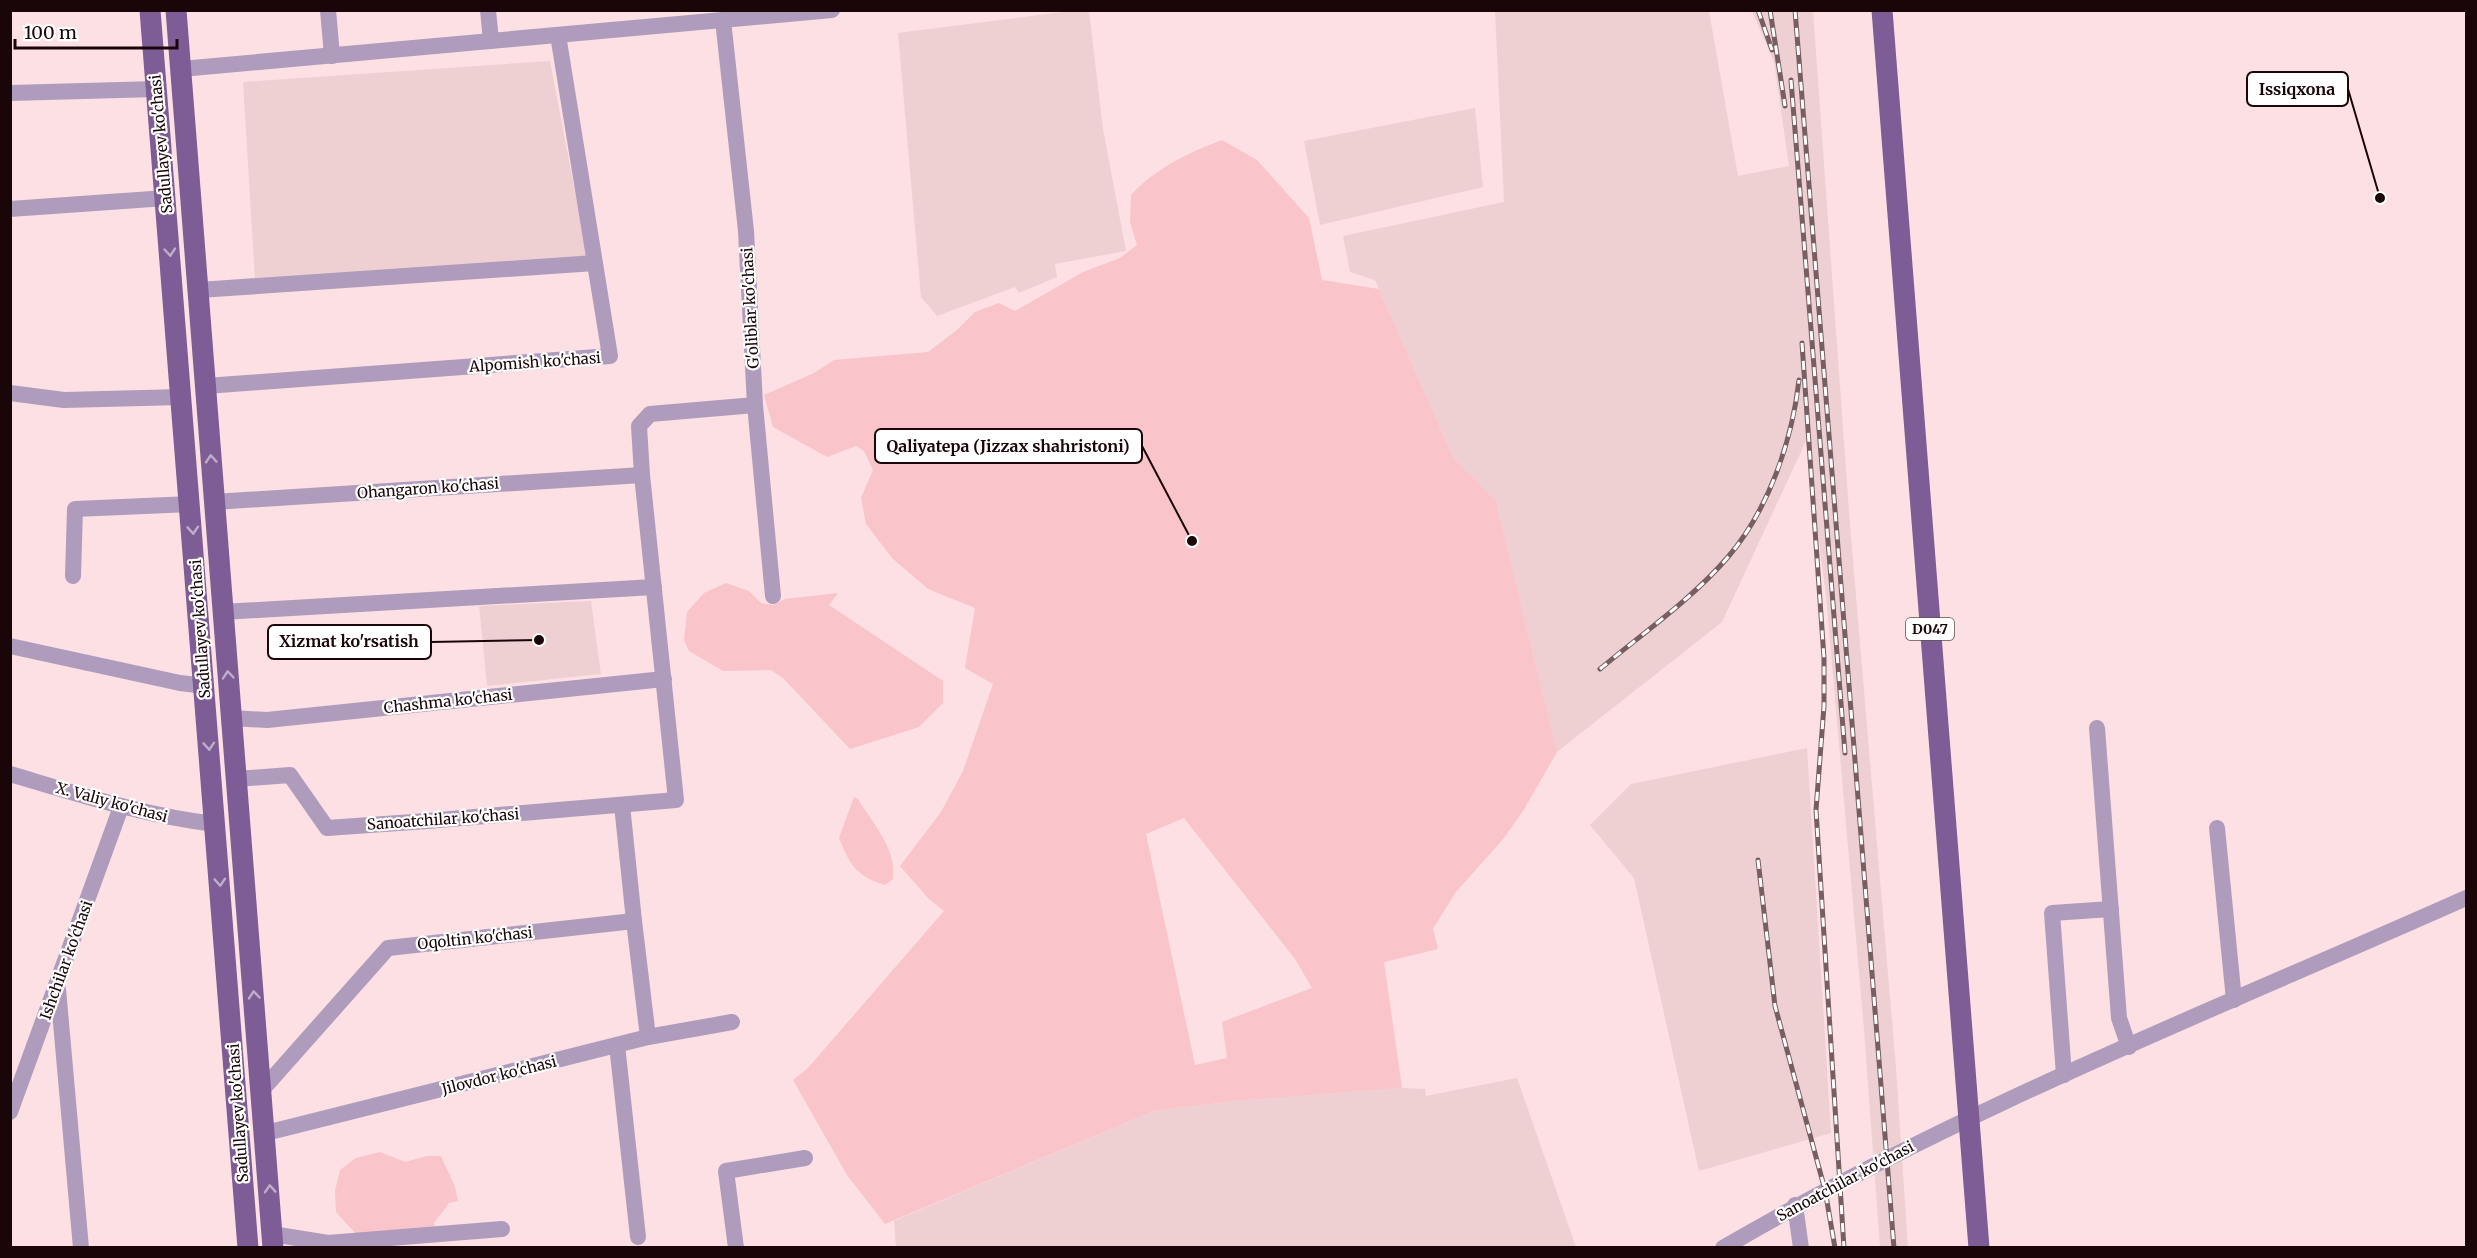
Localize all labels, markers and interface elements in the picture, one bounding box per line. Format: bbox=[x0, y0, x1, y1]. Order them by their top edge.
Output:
scale bar bbox=[15, 12, 177, 50]
text: 100 m bbox=[24, 21, 77, 44]
callout: Issiqxona bbox=[2247, 72, 2348, 106]
street label: Sadullayev ko'chasi bbox=[145, 74, 177, 214]
text: Issiqxona bbox=[2259, 79, 2335, 99]
street label: G'oliblar ko'chasi bbox=[737, 247, 763, 369]
one-way arrow bbox=[164, 248, 177, 257]
street label: Alpomish ko'chasi bbox=[468, 348, 602, 376]
callout: Qaliyatepa (Jizzax shahristoni) bbox=[875, 429, 1142, 463]
text: Qaliyatepa (Jizzax shahristoni) bbox=[886, 436, 1130, 456]
one-way arrow bbox=[205, 455, 218, 464]
street label: Ohangaron ko'chasi bbox=[356, 474, 500, 502]
one-way arrow bbox=[186, 526, 199, 535]
street label: Sadullayev ko'chasi bbox=[186, 559, 214, 699]
road number: D047 bbox=[1906, 618, 1954, 640]
callout: Xizmat ko'rsatish bbox=[268, 625, 431, 659]
text: Xizmat ko'rsatish bbox=[279, 631, 419, 651]
one-way arrow bbox=[221, 670, 234, 679]
street label: Chashma ko'chasi bbox=[383, 685, 513, 717]
one-way arrow bbox=[202, 741, 215, 750]
street label: X. Valiy ko'chasi bbox=[54, 778, 170, 826]
street label: Sanoatchilar ko'chasi bbox=[366, 804, 520, 834]
one-way arrow bbox=[213, 877, 226, 886]
street label: Ishchilar ko'chasi bbox=[36, 898, 96, 1022]
street label: Oqoltin ko'chasi bbox=[417, 922, 534, 953]
one-way arrow bbox=[248, 990, 261, 999]
street label: Sadullayev ko'chasi bbox=[224, 1043, 252, 1183]
street label: Jilovdor ko'chasi bbox=[439, 1052, 559, 1099]
street label: Sanoatchilar ko'chasi bbox=[1773, 1137, 1917, 1225]
one-way arrow bbox=[263, 1185, 276, 1194]

